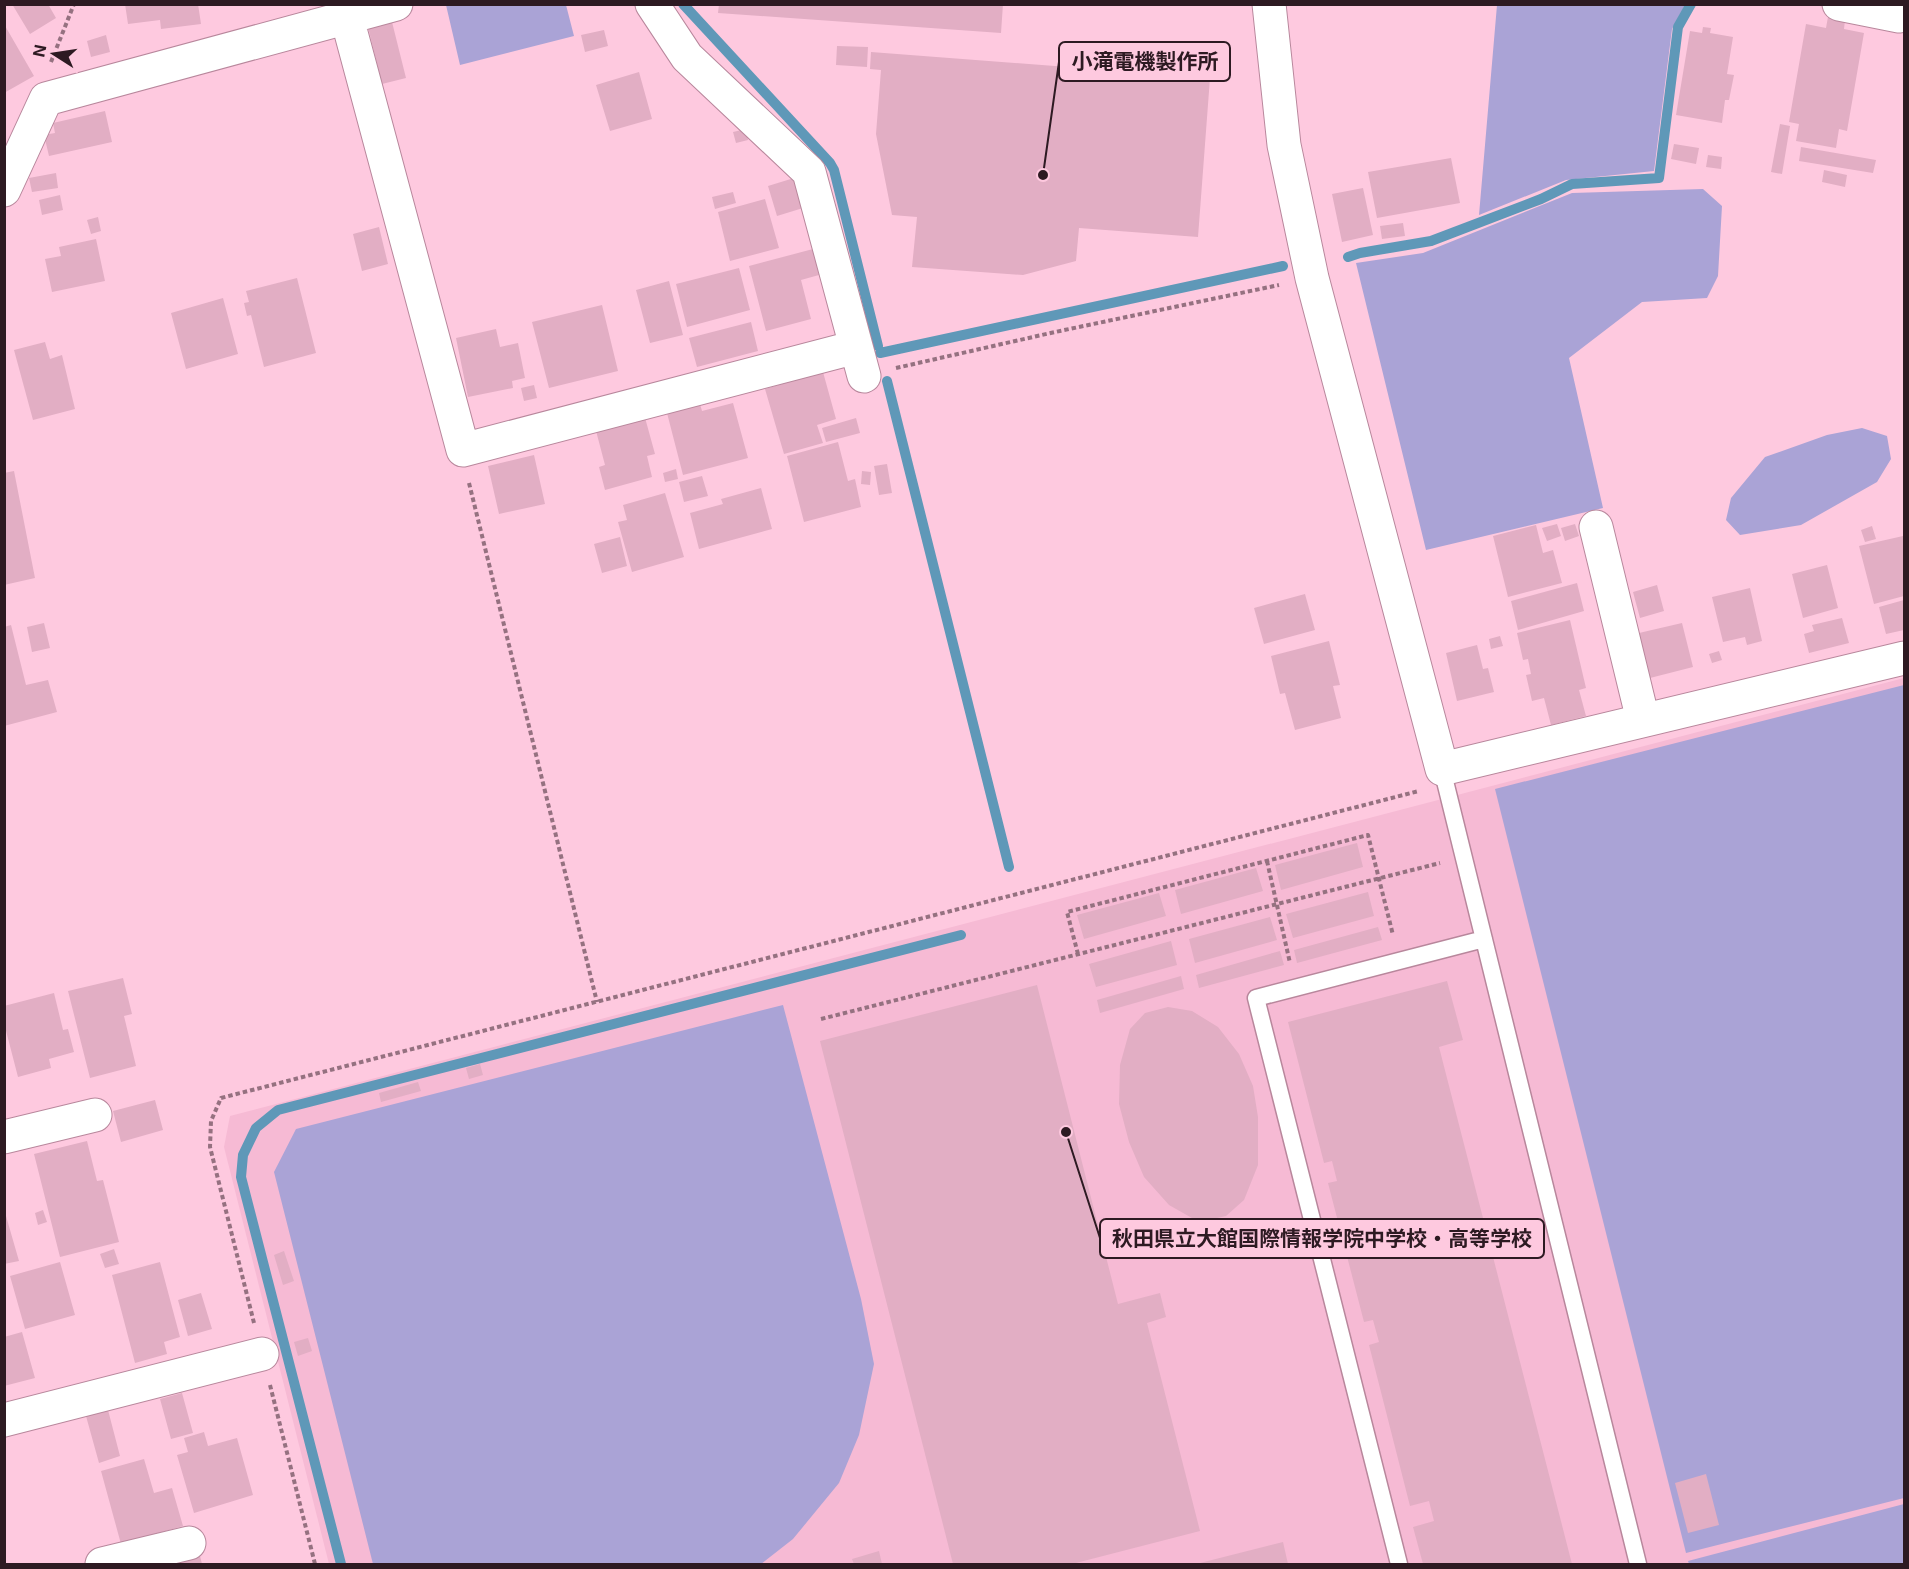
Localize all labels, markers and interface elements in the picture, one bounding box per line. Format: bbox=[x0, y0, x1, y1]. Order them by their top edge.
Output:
north arrow bbox=[24, 24, 84, 84]
callout: 小滝電機製作所 bbox=[1059, 42, 1230, 81]
text: N bbox=[28, 43, 50, 59]
text: 小滝電機製作所 bbox=[1072, 49, 1219, 74]
callout: 秋田県立大館国際情報学院中学校・高等学校 bbox=[1100, 1219, 1544, 1258]
text: 秋田県立大館国際情報学院中学校・高等学校 bbox=[1112, 1226, 1532, 1251]

